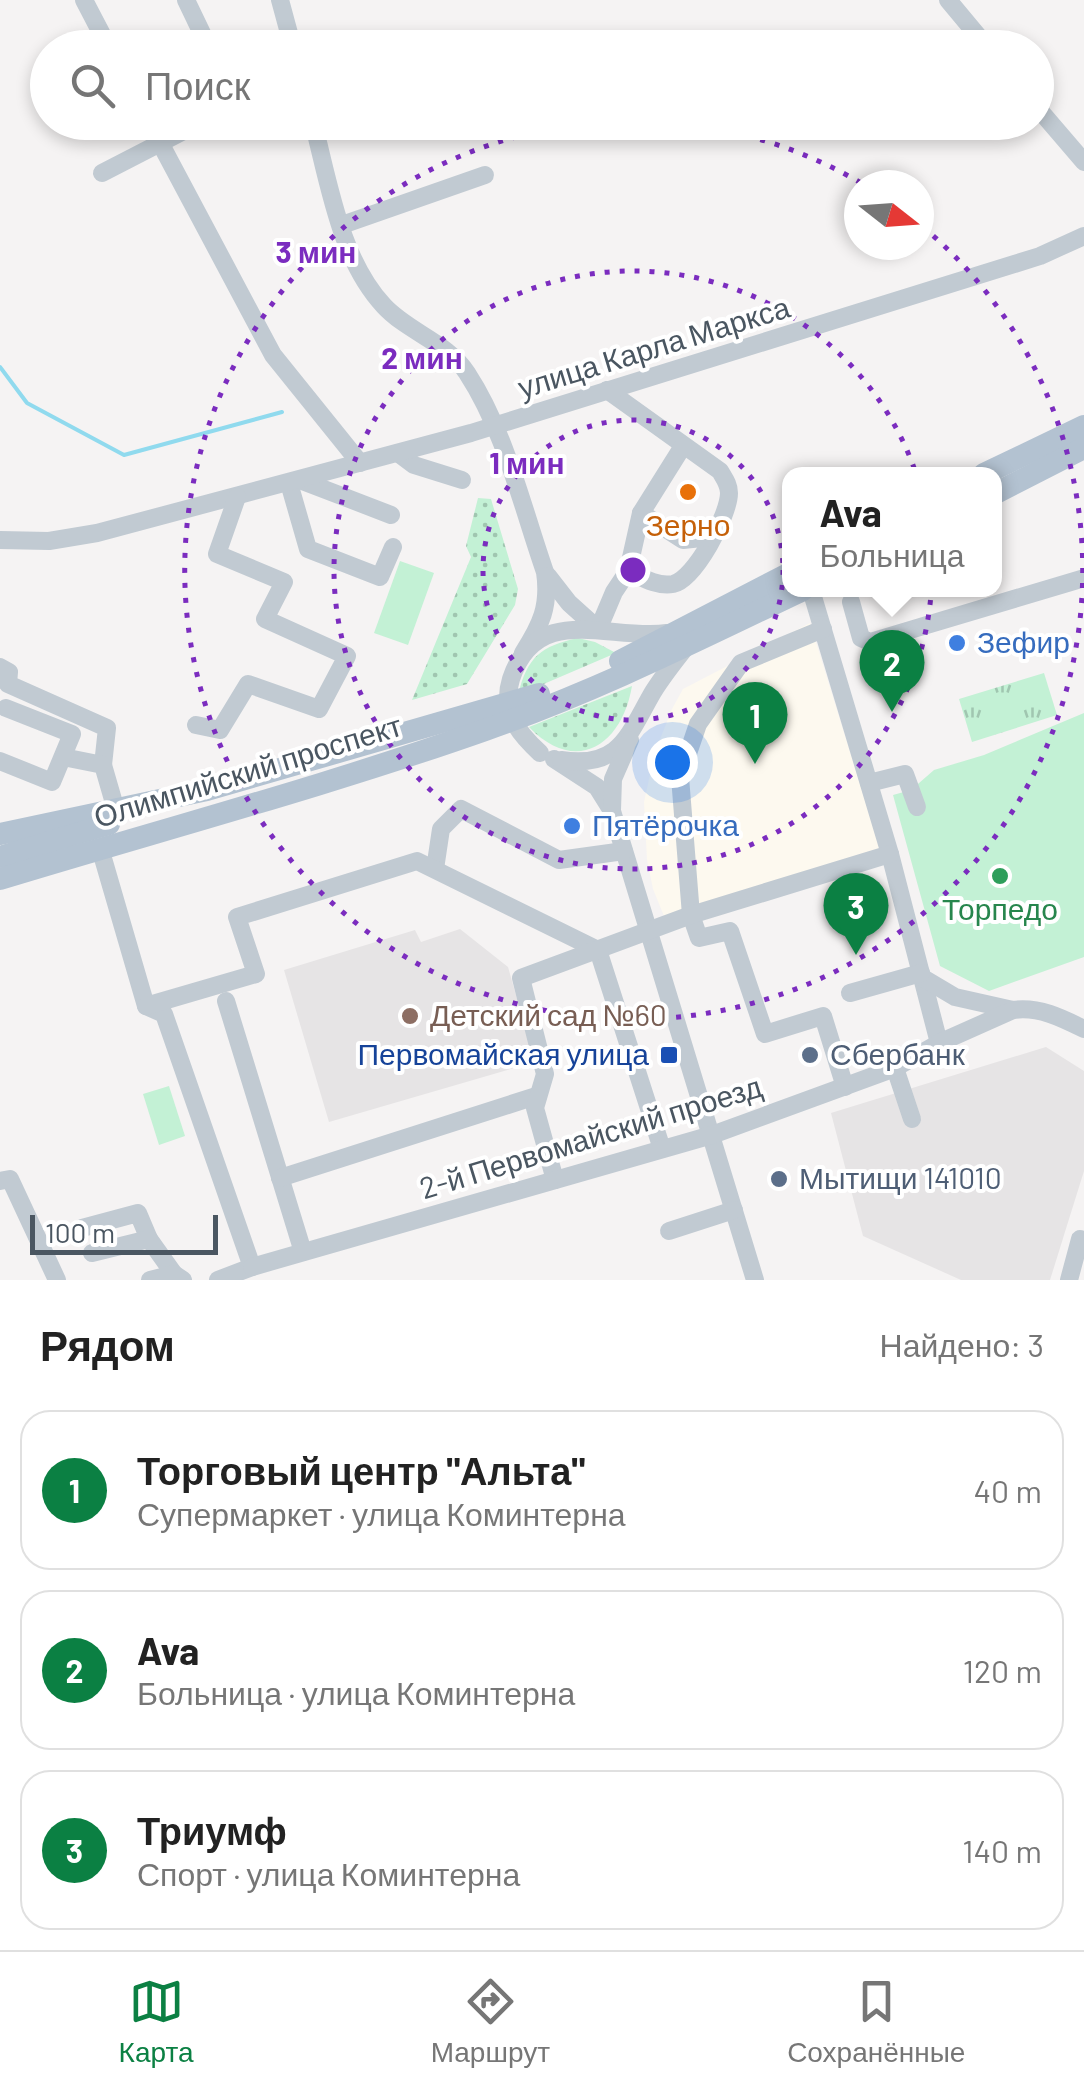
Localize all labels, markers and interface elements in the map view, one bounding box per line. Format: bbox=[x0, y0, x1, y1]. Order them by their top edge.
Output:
search box bbox=[30, 30, 1054, 140]
icon: search bbox=[65, 58, 120, 113]
text: Поиск bbox=[145, 62, 250, 108]
north arrow bbox=[844, 170, 934, 260]
text: 3 мин bbox=[276, 233, 356, 269]
street label: улица Карла Маркса bbox=[513, 288, 794, 405]
text: 2 мин bbox=[381, 339, 463, 375]
text: 1 мин bbox=[489, 444, 565, 480]
popup bbox=[782, 467, 1002, 597]
marker: Зерно bbox=[677, 481, 699, 503]
text: Ava bbox=[819, 489, 882, 535]
place label: Зерно bbox=[646, 506, 730, 542]
text: Больница bbox=[819, 535, 965, 573]
centre of rings bbox=[615, 552, 651, 588]
place label: Зефир bbox=[977, 623, 1070, 659]
pin: 2 bbox=[860, 630, 924, 712]
marker: Зефир bbox=[946, 632, 968, 654]
pin: 1 bbox=[722, 682, 788, 764]
street label: Олимпийский проспект bbox=[89, 706, 406, 834]
your location bbox=[647, 737, 698, 788]
place label: Пятёрочка bbox=[592, 806, 739, 842]
marker: Пятёрочка bbox=[561, 815, 583, 837]
marker: Торпедо bbox=[989, 865, 1011, 887]
pin: 3 bbox=[824, 872, 888, 955]
place label: Торпедо bbox=[942, 890, 1058, 926]
place label: Детский сад №60 bbox=[430, 996, 667, 1032]
marker: Детский сад №60 bbox=[399, 1005, 421, 1027]
place label: Первомайская улица bbox=[358, 1035, 649, 1071]
place label: Сбербанк bbox=[830, 1035, 966, 1071]
marker: Первомайская улица bbox=[658, 1044, 680, 1066]
marker: Сбербанк bbox=[799, 1044, 821, 1066]
street label: 2-й Первомайский проезд bbox=[415, 1067, 766, 1205]
place label: Мытищи 141010 bbox=[799, 1159, 1002, 1195]
marker: Мытищи 141010 bbox=[768, 1168, 790, 1190]
scale bar bbox=[30, 1210, 218, 1254]
text: 100 m bbox=[45, 1215, 115, 1249]
text: Рядом bbox=[40, 1319, 175, 1369]
text: Найдено: 3 bbox=[880, 1325, 1044, 1363]
text: Торговый центр "Альта" bbox=[137, 1447, 585, 1493]
text: 1 bbox=[69, 1471, 80, 1509]
text: 40 m bbox=[973, 1471, 1042, 1509]
text: Супермаркет · улица Коминтерна bbox=[137, 1494, 626, 1532]
text: Ava bbox=[137, 1627, 199, 1673]
text: 2 bbox=[66, 1651, 83, 1689]
text: 120 m bbox=[963, 1651, 1042, 1689]
text: Больница · улица Коминтерна bbox=[137, 1673, 575, 1711]
text: Триумф bbox=[137, 1807, 287, 1853]
text: 3 bbox=[66, 1831, 83, 1869]
text: 140 m bbox=[962, 1831, 1042, 1869]
text: Спорт · улица Коминтерна bbox=[137, 1854, 520, 1892]
tab: Карта bbox=[119, 1974, 194, 2069]
tab: Маршрут bbox=[431, 1974, 550, 2069]
tab: Сохранённые bbox=[787, 1974, 965, 2069]

